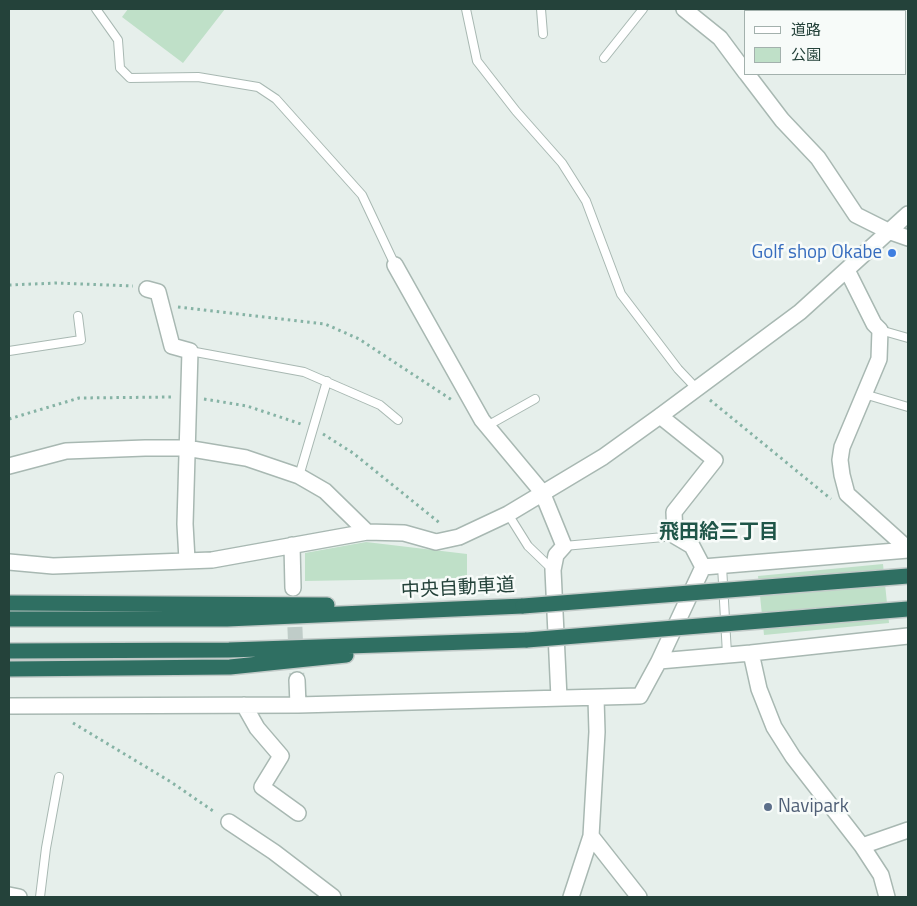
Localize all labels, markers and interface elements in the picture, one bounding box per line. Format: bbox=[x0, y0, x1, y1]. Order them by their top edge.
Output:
legend bbox=[744, 10, 907, 75]
text: 道路 bbox=[791, 18, 821, 41]
text: 公園 bbox=[791, 43, 821, 66]
place label: Golf shop Okabe bbox=[751, 242, 882, 264]
marker: Golf shop Okabe bbox=[886, 247, 898, 259]
district label: 飛田給三丁目 bbox=[659, 521, 779, 545]
street label: 中央自動車道 bbox=[400, 575, 516, 603]
place label: Navipark bbox=[778, 796, 849, 818]
marker: Navipark bbox=[762, 801, 774, 813]

